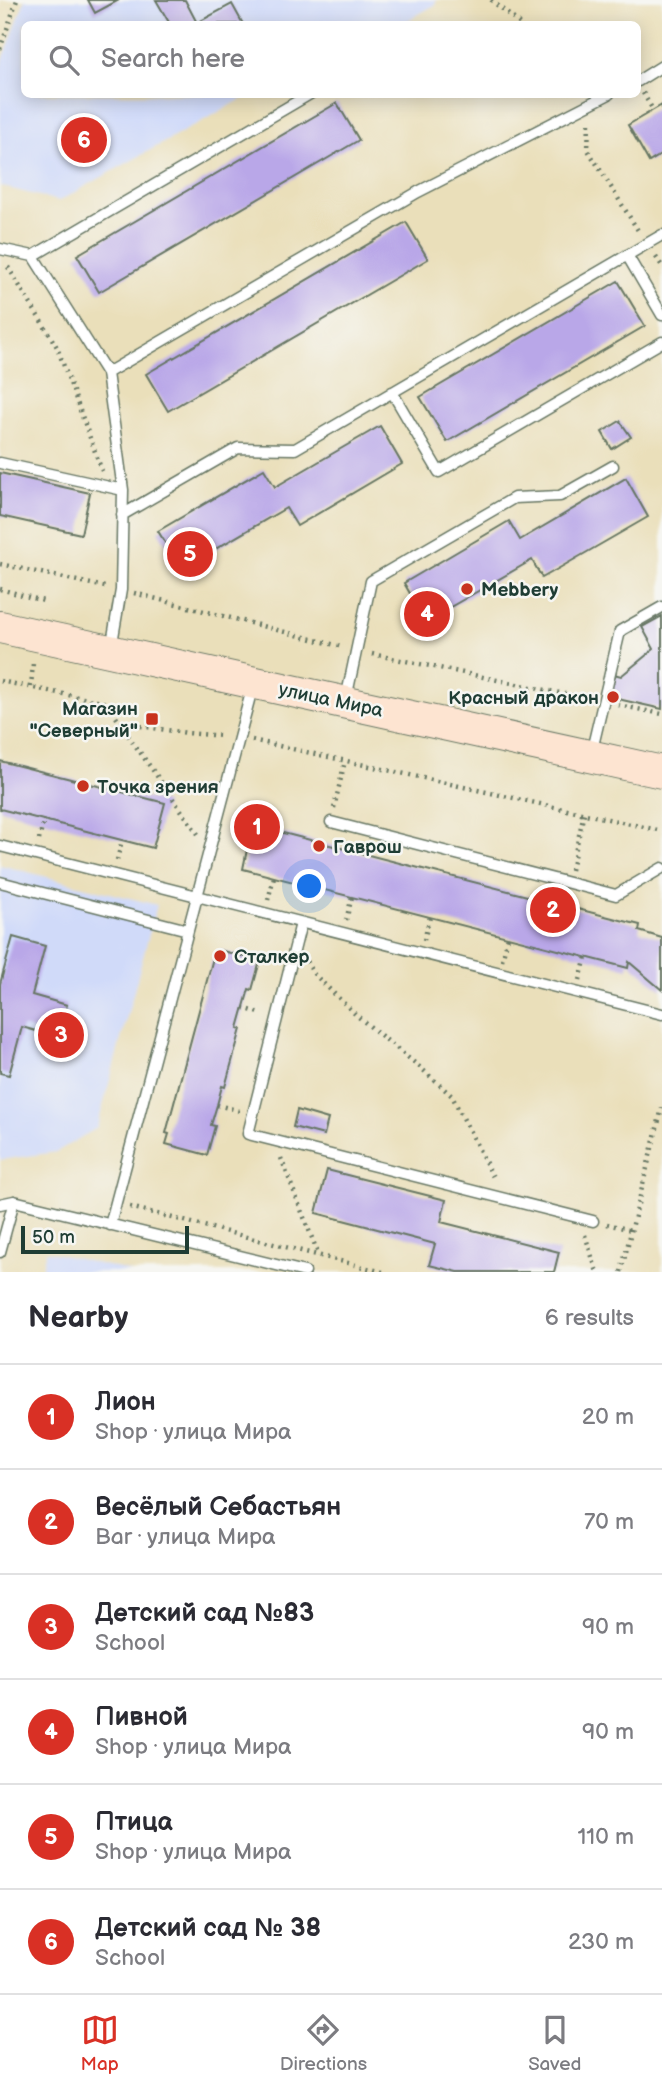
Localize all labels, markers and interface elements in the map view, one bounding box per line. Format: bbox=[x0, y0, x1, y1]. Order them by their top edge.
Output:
search box bbox=[21, 21, 641, 98]
icon: search bbox=[45, 41, 83, 79]
text: Search here bbox=[101, 44, 245, 75]
pin: 6 bbox=[61, 114, 107, 166]
pin: 5 bbox=[167, 528, 213, 580]
place label: Mebbery bbox=[481, 579, 559, 602]
marker: Mebbery bbox=[459, 581, 475, 597]
pin: 4 bbox=[404, 588, 450, 640]
street label: улица Мира bbox=[276, 678, 385, 723]
place label: Красный дракон bbox=[448, 687, 599, 710]
marker: Красный дракон bbox=[605, 689, 621, 705]
place label: Магазин "Северный" bbox=[30, 698, 138, 743]
marker: Магазин "Северный" bbox=[144, 711, 160, 727]
place label: Точка зрения bbox=[97, 776, 219, 799]
marker: Точка зрения bbox=[75, 778, 91, 794]
pin: 1 bbox=[234, 801, 280, 853]
place label: Гаврош bbox=[333, 836, 402, 859]
marker: Гаврош bbox=[311, 838, 327, 854]
your location bbox=[292, 869, 326, 903]
pin: 2 bbox=[530, 884, 576, 936]
place label: Сталкер bbox=[234, 946, 310, 969]
marker: Сталкер bbox=[212, 948, 228, 964]
pin: 3 bbox=[38, 1009, 84, 1061]
scale bar bbox=[21, 1223, 189, 1255]
text: 50 m bbox=[32, 1226, 75, 1249]
text: Nearby bbox=[28, 1300, 128, 1336]
text: 6 results bbox=[545, 1304, 634, 1332]
text: Лион bbox=[95, 1387, 156, 1418]
text: 1 bbox=[46, 1403, 56, 1431]
text: 20 m bbox=[582, 1403, 634, 1431]
text: Shop · улица Мира bbox=[95, 1418, 292, 1446]
text: Весёлый Себастьян bbox=[95, 1492, 341, 1523]
text: 2 bbox=[44, 1508, 58, 1536]
text: 70 m bbox=[584, 1508, 634, 1536]
text: Bar · улица Мира bbox=[95, 1523, 276, 1551]
text: Детский сад №83 bbox=[95, 1598, 314, 1629]
text: 3 bbox=[44, 1613, 58, 1641]
text: 90 m bbox=[582, 1613, 634, 1641]
text: School bbox=[95, 1629, 165, 1657]
text: Пивной bbox=[95, 1702, 188, 1733]
text: 4 bbox=[44, 1718, 58, 1746]
text: 90 m bbox=[582, 1718, 634, 1746]
text: Shop · улица Мира bbox=[95, 1733, 292, 1761]
text: Птица bbox=[95, 1807, 173, 1838]
text: 5 bbox=[44, 1823, 58, 1851]
text: 110 m bbox=[577, 1823, 634, 1851]
text: Shop · улица Мира bbox=[95, 1838, 292, 1866]
text: Детский сад № 38 bbox=[95, 1913, 321, 1944]
text: 6 bbox=[44, 1928, 58, 1956]
text: 230 m bbox=[568, 1928, 634, 1956]
text: School bbox=[95, 1944, 165, 1972]
tab: Map bbox=[81, 2011, 119, 2076]
tab: Directions bbox=[280, 2011, 367, 2076]
tab: Saved bbox=[528, 2011, 581, 2076]

